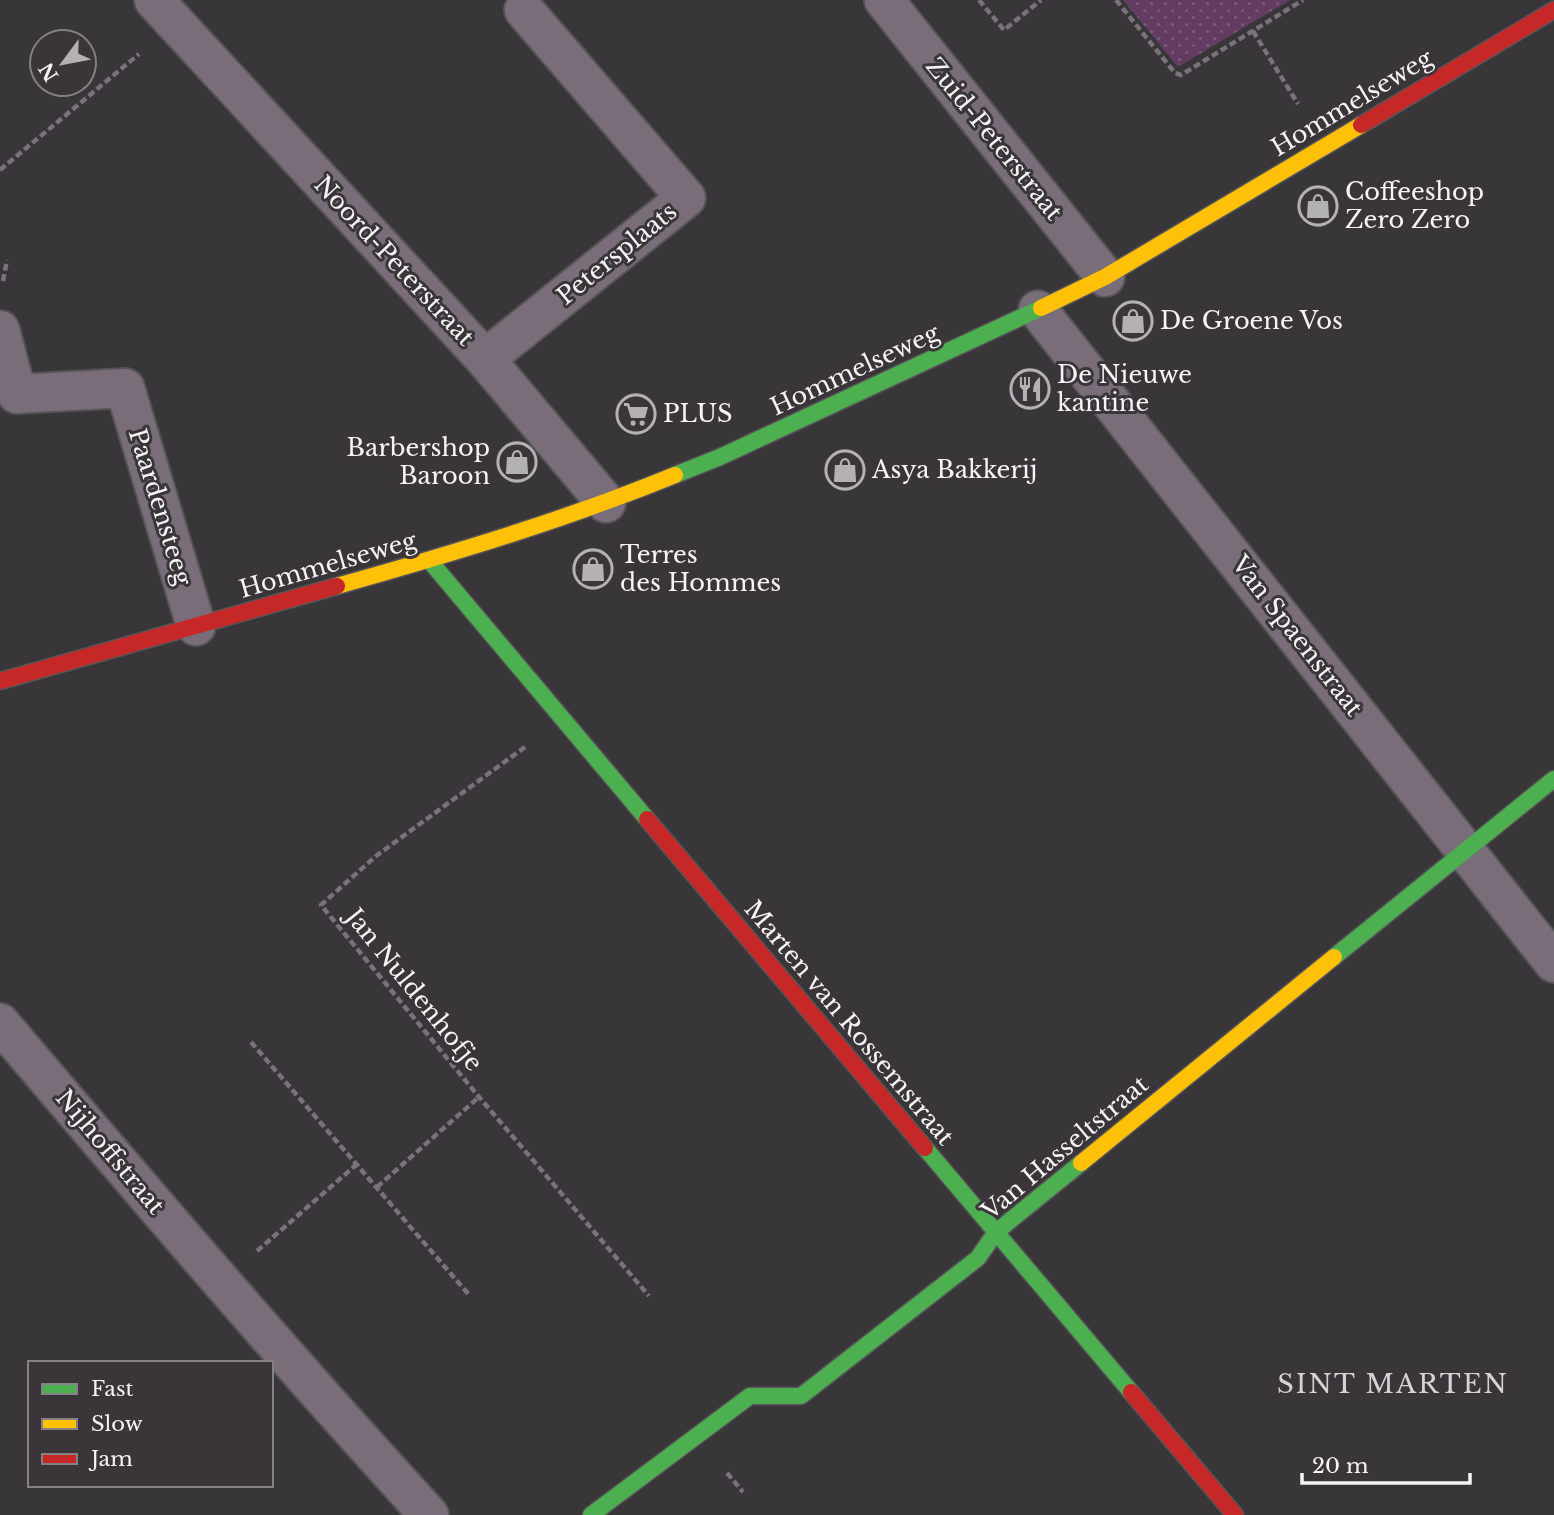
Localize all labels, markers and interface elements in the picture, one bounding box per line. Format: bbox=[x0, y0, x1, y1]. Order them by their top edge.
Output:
north arrow bbox=[28, 28, 98, 98]
street label: Hommelseweg bbox=[1266, 43, 1438, 162]
street label: Zuid-Peterstraat bbox=[920, 52, 1069, 226]
text: N bbox=[34, 58, 63, 85]
street label: Noord-Peterstraat bbox=[308, 170, 480, 352]
place label: Coffeeshop Zero Zero bbox=[1345, 177, 1484, 234]
shop icon: Coffeeshop Zero Zero bbox=[1297, 185, 1339, 227]
street label: Petersplaats bbox=[551, 197, 682, 311]
shop icon: De Groene Vos bbox=[1112, 300, 1154, 342]
place label: De Groene Vos bbox=[1160, 306, 1343, 335]
street label: Hommelseweg bbox=[766, 318, 944, 421]
place label: De Nieuwe kantine bbox=[1057, 360, 1192, 417]
restaurant icon: De Nieuwe kantine bbox=[1009, 368, 1051, 410]
supermarket icon: PLUS bbox=[615, 393, 657, 435]
place label: PLUS bbox=[663, 399, 732, 428]
street label: Paardensteeg bbox=[123, 425, 198, 589]
place label: Barbershop Baroon bbox=[347, 433, 490, 490]
shop icon: Barbershop Baroon bbox=[496, 441, 538, 483]
shop icon: Asya Bakkerij bbox=[824, 449, 866, 491]
place label: Asya Bakkerij bbox=[871, 455, 1037, 484]
street label: Hommelseweg bbox=[236, 525, 420, 604]
place label: Terres des Hommes bbox=[620, 540, 781, 597]
shop icon: Terres des Hommes bbox=[572, 548, 614, 590]
street label: Van Spaenstraat bbox=[1225, 549, 1369, 722]
street label: Marten van Rossemstraat bbox=[739, 894, 960, 1151]
street label: Jan Nuldenhofje bbox=[338, 900, 489, 1077]
street label: Van Hasseltstraat bbox=[975, 1070, 1154, 1226]
street label: Nijhoffstraat bbox=[50, 1084, 171, 1220]
legend bbox=[28, 1361, 273, 1487]
district label: SINT MARTEN bbox=[1277, 1368, 1509, 1400]
text: Fast bbox=[91, 1376, 133, 1402]
text: Slow bbox=[91, 1411, 143, 1437]
scale bar bbox=[1302, 1442, 1470, 1486]
text: Jam bbox=[88, 1446, 133, 1472]
text: 20 m bbox=[1312, 1453, 1369, 1479]

